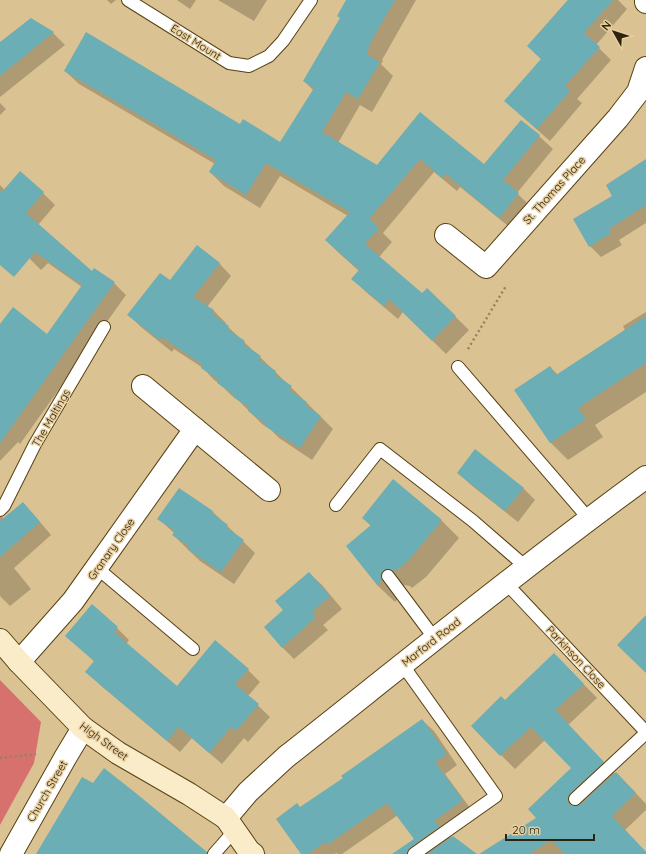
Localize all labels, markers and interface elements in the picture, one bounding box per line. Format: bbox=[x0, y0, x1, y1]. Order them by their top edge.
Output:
north arrow bbox=[594, 12, 634, 52]
text: N bbox=[598, 18, 614, 33]
street label: East Mount bbox=[168, 21, 224, 63]
street label: St. Thomas Place bbox=[520, 153, 588, 227]
street label: The Maltings bbox=[29, 386, 73, 450]
street label: Granary Close bbox=[84, 515, 138, 583]
street label: Marford Road bbox=[399, 615, 463, 669]
street label: Parkinson Close bbox=[543, 623, 609, 691]
street label: High Street bbox=[77, 719, 131, 763]
street label: Church Street bbox=[24, 758, 70, 824]
scale bar bbox=[506, 816, 594, 842]
text: 20 m bbox=[512, 822, 540, 837]

